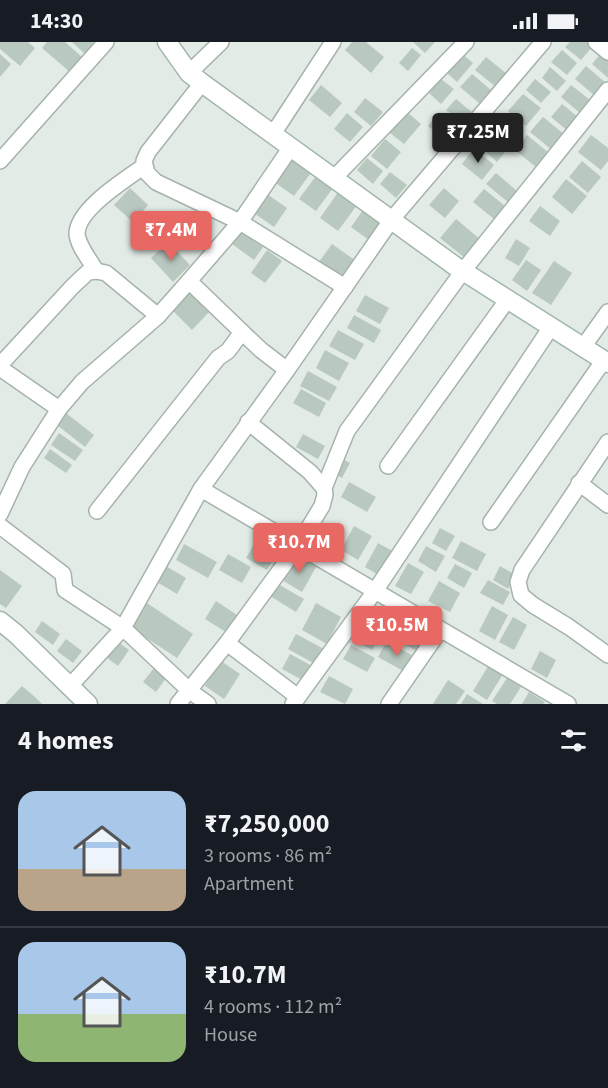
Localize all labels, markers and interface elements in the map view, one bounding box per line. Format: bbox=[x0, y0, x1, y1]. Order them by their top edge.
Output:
text: 14:30 bbox=[30, 5, 83, 37]
pin: ₹7.25M bbox=[429, 113, 527, 164]
text: ₹7.25M bbox=[446, 118, 510, 146]
pin: ₹7.4M bbox=[129, 211, 213, 262]
text: ₹7.4M bbox=[145, 216, 197, 244]
pin: ₹10.7M bbox=[250, 523, 348, 574]
text: ₹10.7M bbox=[267, 528, 331, 556]
pin: ₹10.5M bbox=[348, 606, 446, 657]
text: ₹10.5M bbox=[365, 611, 429, 639]
text: 4 homes bbox=[18, 722, 113, 759]
icon: filters bbox=[557, 724, 590, 757]
text: ₹7,250,000 bbox=[204, 805, 329, 842]
icon: home bbox=[66, 815, 138, 887]
text: 3 rooms · 86 m² bbox=[204, 842, 332, 870]
text: Apartment bbox=[204, 870, 294, 898]
text: ₹10.7M bbox=[204, 956, 287, 993]
icon: home bbox=[66, 966, 138, 1038]
text: 4 rooms · 112 m² bbox=[204, 993, 342, 1021]
text: House bbox=[204, 1021, 257, 1049]

